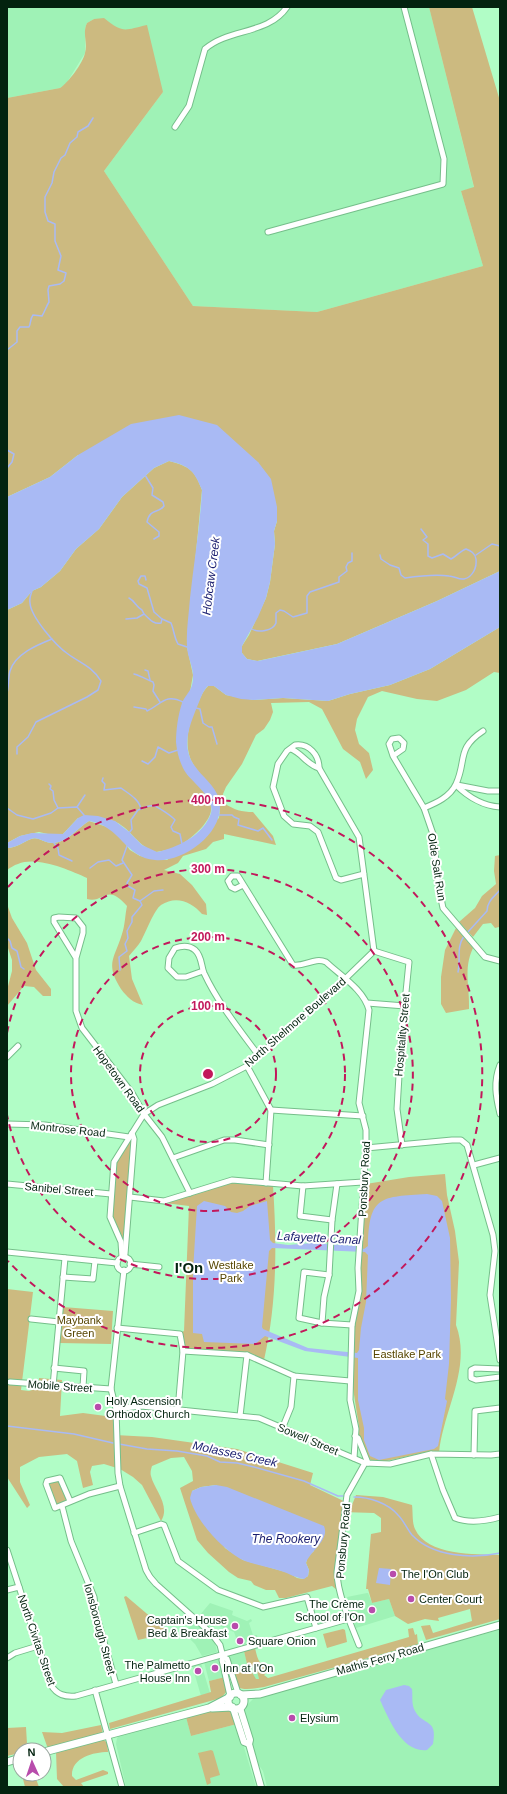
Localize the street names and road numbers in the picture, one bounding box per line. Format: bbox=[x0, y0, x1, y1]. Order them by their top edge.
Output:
street label: Olde Salt Run bbox=[426, 832, 448, 902]
street label: North Shelmore Boulevard bbox=[242, 975, 348, 1069]
street label: Hospitality Street bbox=[392, 993, 412, 1077]
street label: Hopetown Road bbox=[91, 1044, 147, 1114]
street label: Montrose Road bbox=[30, 1119, 106, 1139]
street label: Ponsbury Road bbox=[356, 1141, 372, 1217]
street label: Sanibel Street bbox=[24, 1180, 94, 1198]
street label: Mobile Street bbox=[27, 1378, 93, 1394]
street label: Sowell Street bbox=[276, 1421, 340, 1457]
street label: Ponsbury Road bbox=[334, 1503, 352, 1579]
street label: Ionsborough Street bbox=[82, 1582, 118, 1676]
street label: North Civitas Street bbox=[16, 1593, 58, 1687]
street label: Mathis Ferry Road bbox=[335, 1641, 425, 1677]

